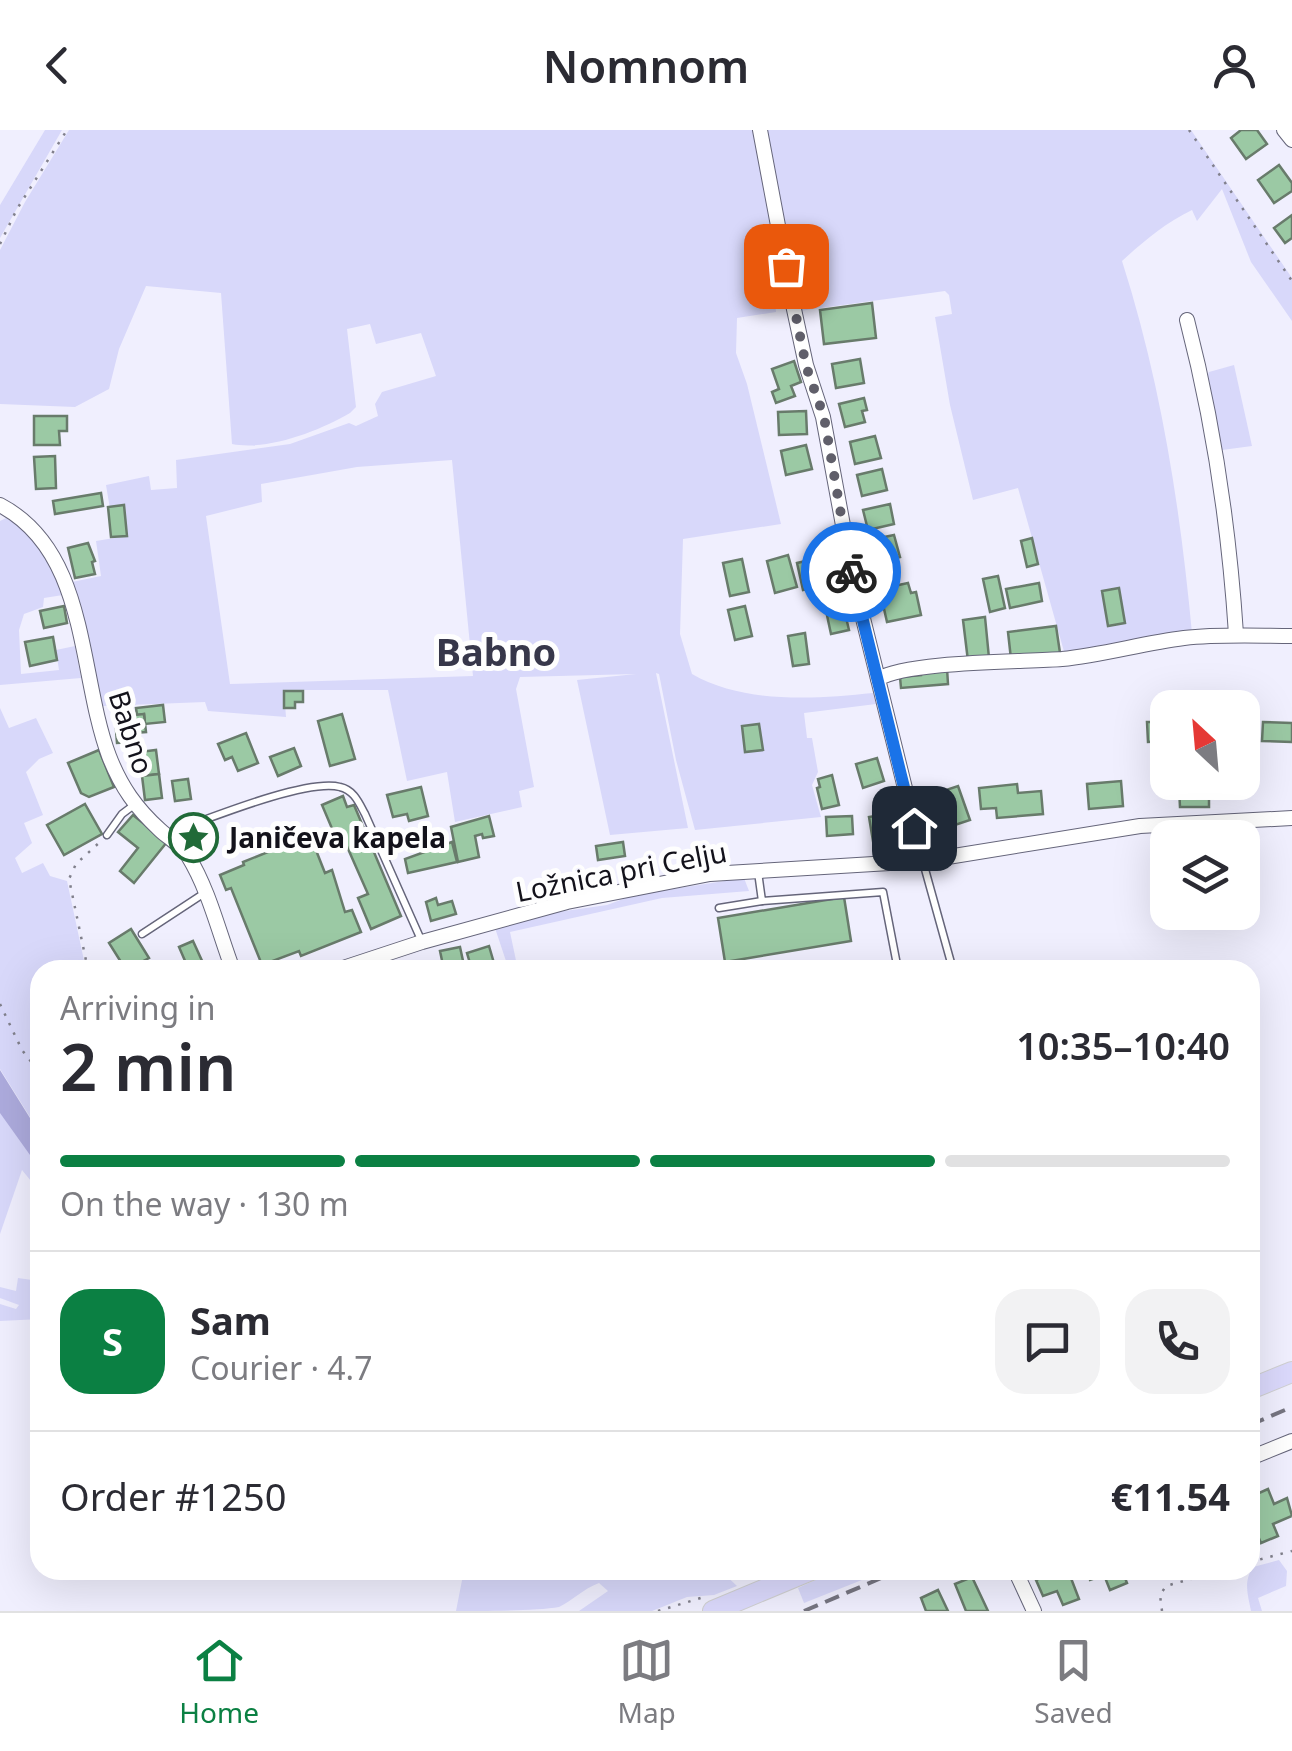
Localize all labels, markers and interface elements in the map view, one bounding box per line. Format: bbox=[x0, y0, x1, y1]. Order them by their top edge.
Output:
text: Nomnom bbox=[543, 35, 749, 96]
icon: back bbox=[30, 38, 85, 93]
icon: person bbox=[1207, 38, 1262, 93]
pin bbox=[744, 224, 829, 309]
icon: bag bbox=[759, 239, 814, 294]
courier bbox=[801, 522, 901, 622]
icon: bike bbox=[824, 545, 879, 600]
district label: Babno bbox=[436, 625, 556, 677]
street label: Babno bbox=[101, 686, 163, 778]
north arrow bbox=[1150, 690, 1260, 800]
map controls bbox=[1150, 690, 1260, 930]
pin bbox=[872, 786, 957, 871]
icon: home bbox=[887, 801, 942, 856]
place icon: Janičeva kapela bbox=[168, 811, 220, 863]
place label: Janičeva kapela bbox=[226, 818, 446, 856]
button: layers bbox=[1150, 820, 1260, 930]
street label: Ložnica pri Celju bbox=[512, 832, 730, 910]
text: Arriving in bbox=[60, 986, 215, 1029]
text: 10:35–10:40 bbox=[1016, 1019, 1230, 1071]
text: 2 min bbox=[60, 1022, 236, 1110]
text: On the way · 130 m bbox=[60, 1182, 349, 1225]
button: chat bbox=[995, 1289, 1100, 1394]
button: phone bbox=[1125, 1289, 1230, 1394]
text: Sam bbox=[190, 1294, 271, 1346]
text: S bbox=[102, 1315, 123, 1367]
text: Courier · 4.7 bbox=[190, 1346, 373, 1389]
text: Order #1250 bbox=[60, 1470, 286, 1522]
text: €11.54 bbox=[1111, 1470, 1230, 1522]
tab: Home bbox=[179, 1633, 259, 1731]
tab: Map bbox=[617, 1633, 676, 1731]
tab: Saved bbox=[1034, 1633, 1113, 1731]

